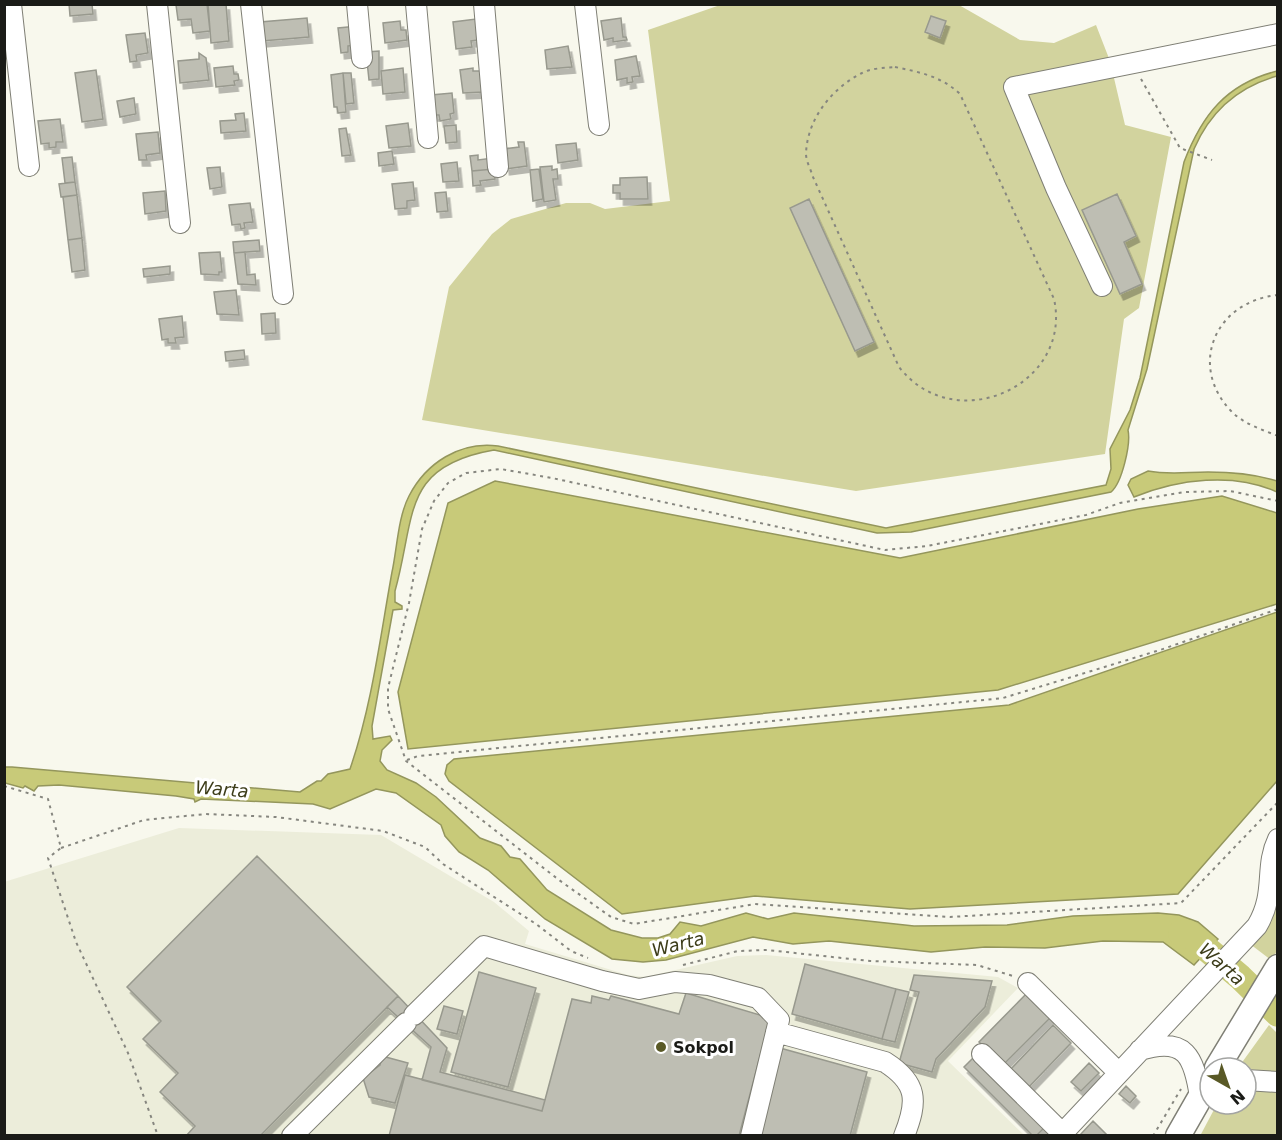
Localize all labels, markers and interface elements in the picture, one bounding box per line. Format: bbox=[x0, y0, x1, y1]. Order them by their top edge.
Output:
water label: Warta bbox=[195, 776, 249, 802]
water label: Warta bbox=[650, 927, 706, 961]
water label: Warta bbox=[1195, 938, 1249, 990]
place label: Sokpol bbox=[673, 1038, 734, 1057]
marker: Sokpol bbox=[654, 1040, 668, 1054]
north arrow bbox=[1198, 1056, 1258, 1116]
text: N bbox=[1226, 1086, 1249, 1109]

